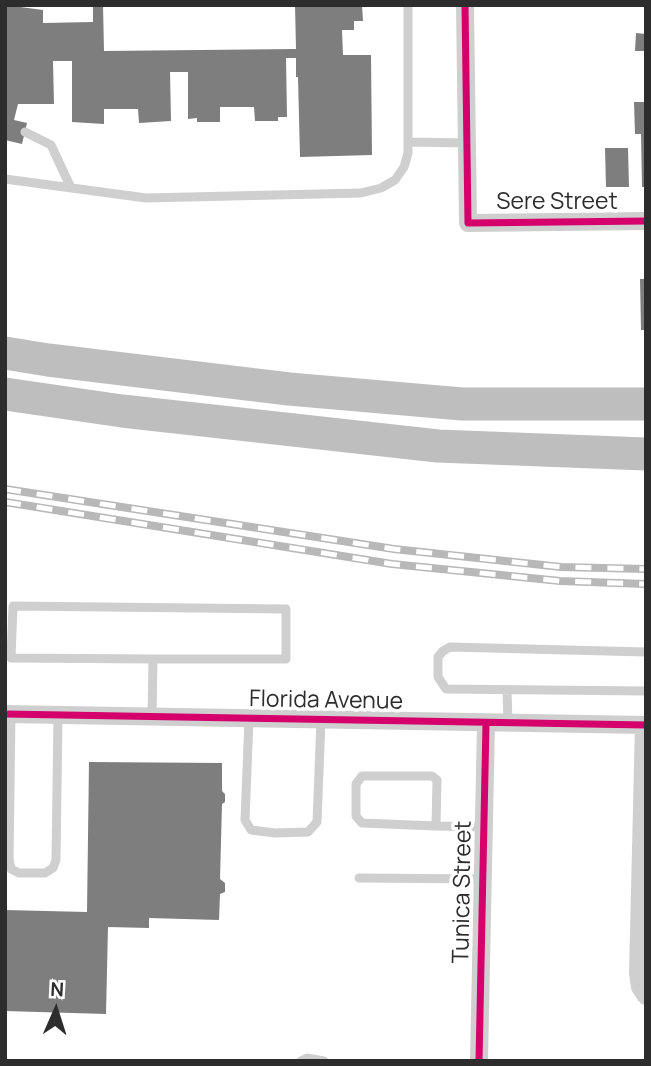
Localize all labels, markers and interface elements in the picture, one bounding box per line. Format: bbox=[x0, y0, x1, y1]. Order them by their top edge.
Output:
street label: Sere Street bbox=[496, 189, 618, 217]
street label: Florida Avenue bbox=[249, 686, 403, 716]
street label: Tunica Street bbox=[448, 820, 478, 964]
north arrow bbox=[21, 975, 91, 1045]
text: N bbox=[50, 976, 65, 1002]

